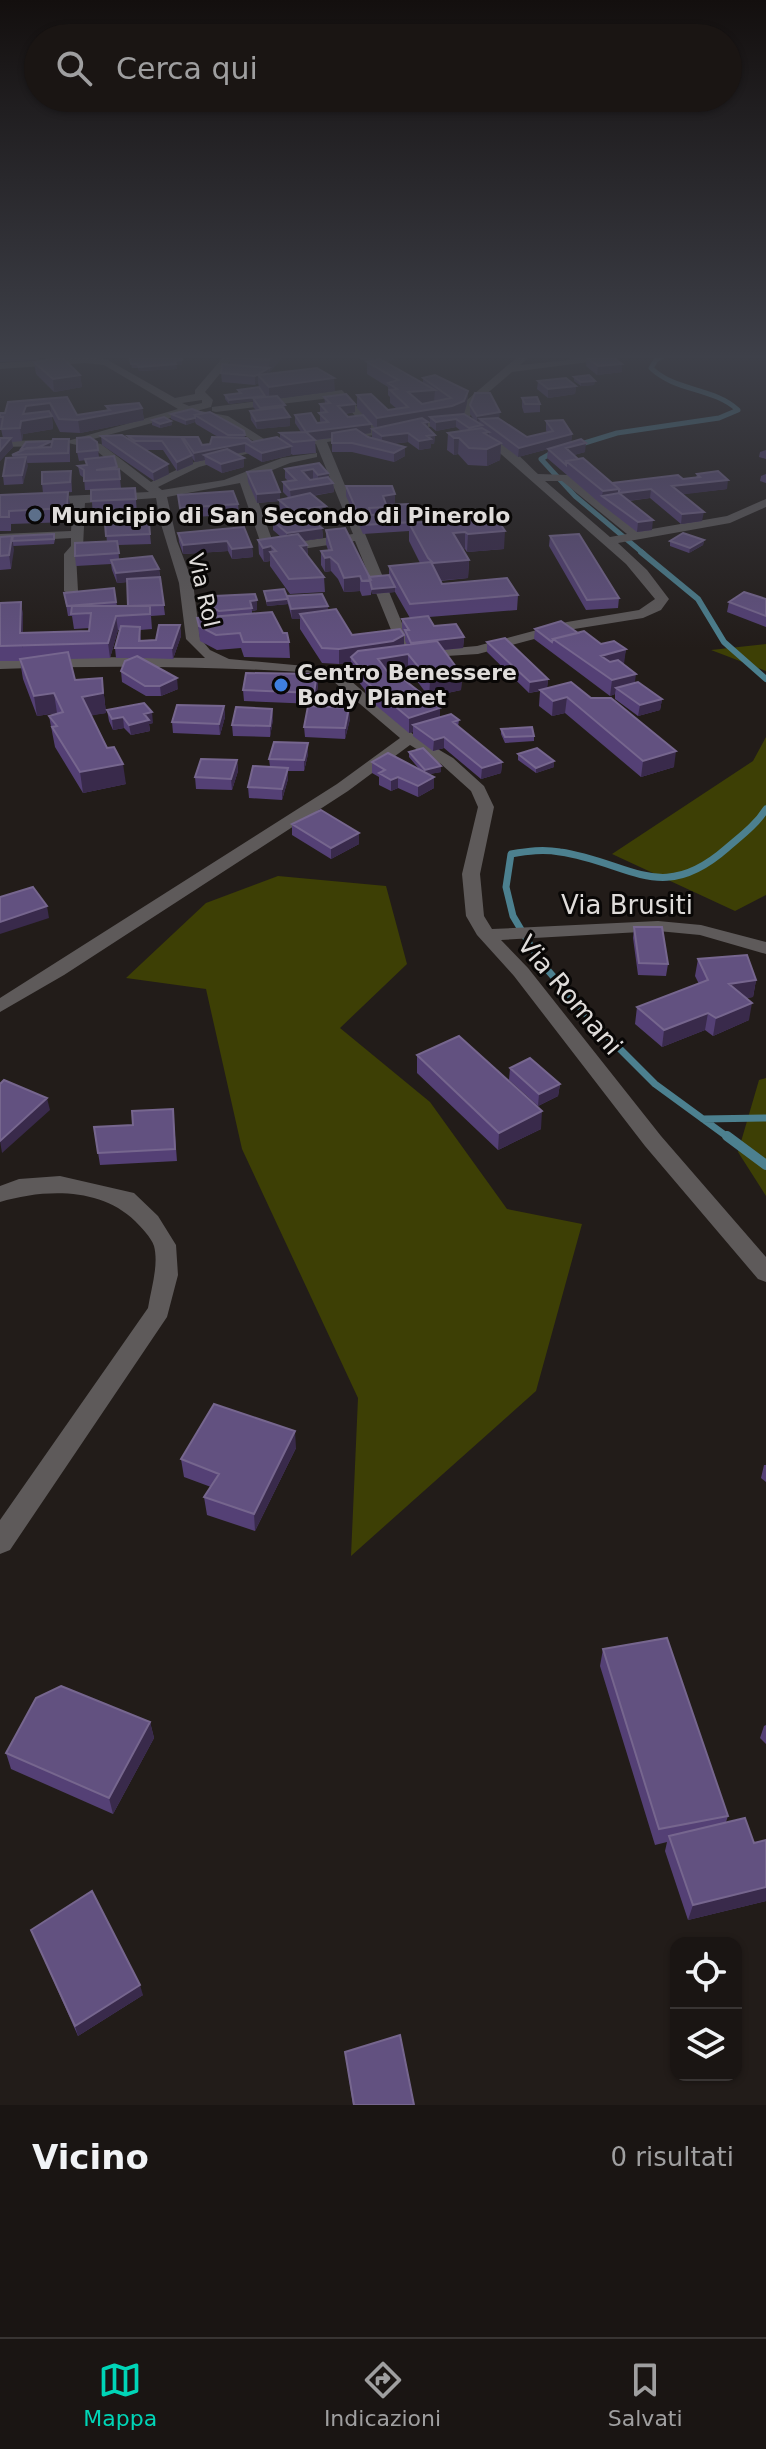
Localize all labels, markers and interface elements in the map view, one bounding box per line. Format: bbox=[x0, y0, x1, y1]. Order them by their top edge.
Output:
search box bbox=[24, 24, 742, 112]
icon: search bbox=[52, 46, 96, 90]
text: Cerca qui bbox=[116, 51, 258, 86]
place label: Municipio di San Secondo di Pinerolo bbox=[51, 503, 510, 528]
marker: Municipio di San Secondo di Pinerolo bbox=[26, 506, 44, 524]
street label: Via Rol bbox=[183, 551, 224, 629]
place label: Centro Benessere Body Planet bbox=[297, 660, 517, 710]
marker: Centro Benessere Body Planet bbox=[272, 676, 290, 694]
street label: Via Brusiti bbox=[561, 890, 693, 920]
street label: Via Romani bbox=[511, 929, 629, 1061]
map controls bbox=[670, 1937, 742, 2081]
button: locate bbox=[670, 1937, 742, 2009]
button: layers bbox=[670, 2009, 742, 2081]
text: Vicino bbox=[32, 2137, 149, 2177]
text: 0 risultati bbox=[610, 2142, 734, 2172]
tab: Mappa bbox=[83, 2358, 157, 2431]
tab: Indicazioni bbox=[324, 2358, 441, 2431]
tab: Salvati bbox=[608, 2358, 683, 2431]

